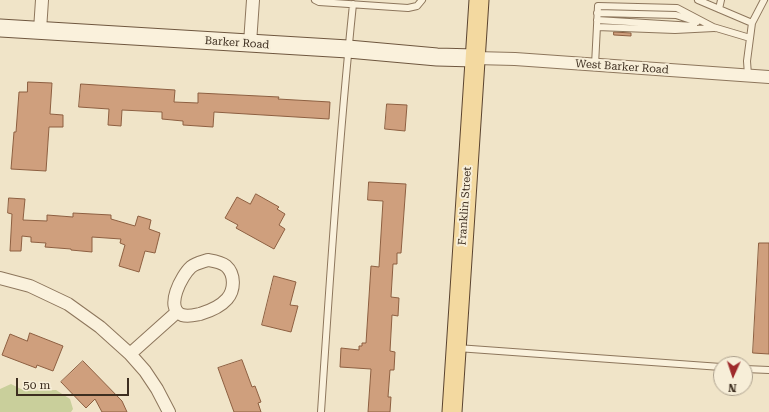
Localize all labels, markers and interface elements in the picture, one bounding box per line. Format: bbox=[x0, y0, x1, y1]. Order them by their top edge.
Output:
street label: Barker Road bbox=[204, 34, 270, 52]
street label: West Barker Road bbox=[575, 57, 669, 77]
street label: Franklin Street bbox=[456, 166, 474, 246]
north arrow bbox=[713, 356, 753, 396]
scale bar bbox=[18, 370, 131, 396]
text: 50 m bbox=[23, 378, 50, 392]
text: N bbox=[728, 381, 737, 394]

